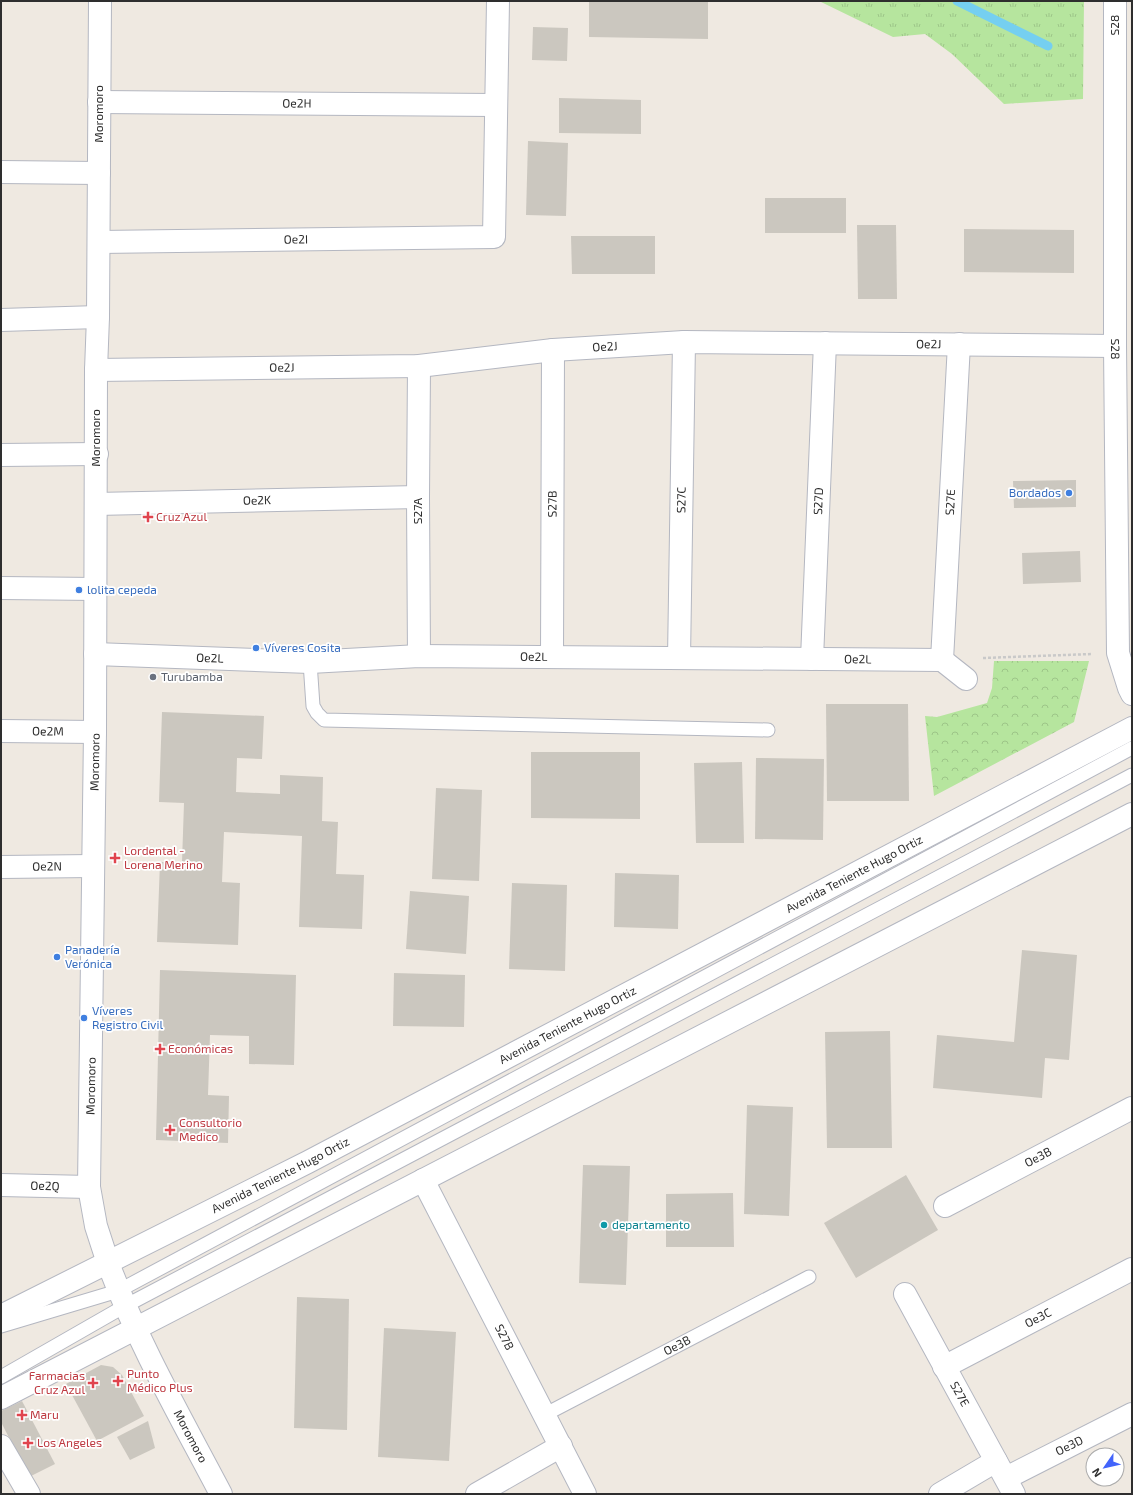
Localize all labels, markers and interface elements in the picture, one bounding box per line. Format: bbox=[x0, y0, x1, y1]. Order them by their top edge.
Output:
street label: S28 bbox=[1107, 15, 1121, 35]
street label: Moromoro bbox=[91, 85, 105, 143]
street label: Oe2H bbox=[282, 95, 312, 110]
street label: Oe2I bbox=[284, 231, 308, 246]
street label: Oe2J bbox=[916, 336, 942, 350]
street label: Oe2J bbox=[592, 338, 618, 354]
street label: S28 bbox=[1109, 339, 1123, 359]
street label: Oe2J bbox=[269, 360, 295, 374]
street label: Moromoro bbox=[88, 409, 102, 467]
place label: Bordados bbox=[1009, 485, 1061, 499]
street label: S27C bbox=[673, 486, 688, 513]
street label: S27D bbox=[810, 487, 825, 515]
street label: S27E bbox=[942, 488, 957, 516]
marker: Bordados bbox=[1064, 488, 1074, 498]
street label: S27B bbox=[544, 490, 559, 518]
street label: Oe2K bbox=[243, 492, 271, 507]
street label: S27A bbox=[410, 497, 424, 524]
place label: Cruz Azul bbox=[156, 509, 207, 523]
marker: Cruz Azul bbox=[143, 512, 153, 522]
place label: lolita cepeda bbox=[87, 582, 157, 596]
marker: lolita cepeda bbox=[74, 585, 84, 595]
place label: Víveres Cosita bbox=[264, 640, 341, 654]
marker: Víveres Cosita bbox=[251, 643, 261, 653]
street label: Oe2L bbox=[520, 649, 547, 663]
street label: Oe2L bbox=[196, 650, 224, 665]
street label: Oe2L bbox=[844, 651, 871, 665]
place label: Turubamba bbox=[161, 669, 223, 683]
marker: Turubamba bbox=[148, 672, 158, 682]
street label: Oe2M bbox=[32, 723, 64, 738]
street label: Moromoro bbox=[86, 733, 102, 791]
street label: Avenida Teniente Hugo Ortiz bbox=[783, 832, 925, 915]
place label: Lordental - Lorena Merino bbox=[124, 843, 203, 871]
marker: Lordental - Lorena Merino bbox=[109, 852, 121, 864]
street label: Oe2N bbox=[32, 858, 62, 873]
place label: Panadería Verónica bbox=[65, 942, 120, 970]
marker: Panadería Verónica bbox=[52, 952, 62, 962]
street label: Avenida Teniente Hugo Ortiz bbox=[496, 983, 638, 1066]
place label: Víveres Registro Civil bbox=[92, 1003, 163, 1031]
marker: Víveres Registro Civil bbox=[79, 1013, 89, 1023]
place label: Económicas bbox=[168, 1041, 233, 1055]
marker: Económicas bbox=[155, 1044, 165, 1054]
street label: Moromoro bbox=[82, 1057, 98, 1115]
place label: Consultorio Medico bbox=[179, 1115, 242, 1143]
marker: Consultorio Medico bbox=[164, 1124, 176, 1136]
street label: Avenida Teniente Hugo Ortiz bbox=[209, 1134, 351, 1215]
street label: Oe3B bbox=[1022, 1144, 1053, 1169]
street label: Oe2Q bbox=[30, 1178, 60, 1193]
place label: departamento bbox=[612, 1217, 690, 1231]
marker: departamento bbox=[599, 1220, 609, 1230]
street label: Oe3C bbox=[1022, 1304, 1053, 1330]
street label: S27B bbox=[493, 1322, 517, 1352]
street label: Oe3B bbox=[661, 1332, 693, 1358]
place label: Punto Médico Plus bbox=[127, 1366, 193, 1394]
place label: Farmacias Cruz Azul bbox=[29, 1368, 85, 1396]
marker: Punto Médico Plus bbox=[112, 1375, 124, 1387]
marker: Farmacias Cruz Azul bbox=[88, 1378, 98, 1388]
street label: S27E bbox=[948, 1379, 973, 1409]
place label: Maru bbox=[30, 1407, 59, 1421]
street label: Moromoro bbox=[171, 1407, 211, 1465]
marker: Maru bbox=[17, 1410, 27, 1420]
street label: Oe3D bbox=[1053, 1432, 1085, 1458]
place label: Los Angeles bbox=[37, 1435, 102, 1449]
marker: Los Angeles bbox=[22, 1437, 34, 1449]
north arrow bbox=[1085, 1447, 1125, 1487]
text: N bbox=[1089, 1466, 1104, 1480]

